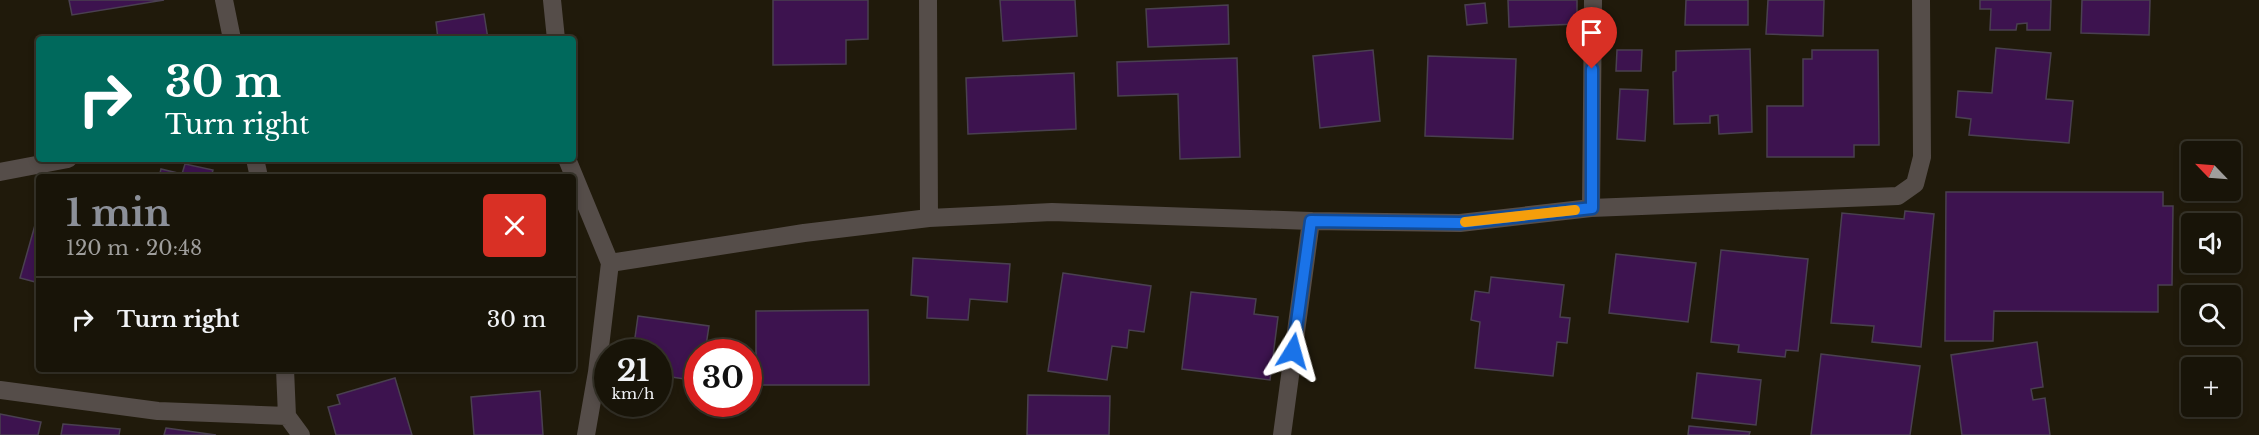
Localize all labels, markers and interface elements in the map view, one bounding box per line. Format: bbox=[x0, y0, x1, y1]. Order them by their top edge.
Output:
pin bbox=[1566, 7, 1617, 69]
icon: arrive bbox=[1575, 16, 1608, 49]
text: 30 m bbox=[165, 56, 281, 108]
icon: right bbox=[66, 60, 144, 138]
text: Turn right bbox=[165, 108, 309, 141]
north arrow bbox=[2181, 141, 2241, 201]
map controls bbox=[2181, 141, 2241, 417]
text: 1 min bbox=[66, 191, 170, 236]
button: close bbox=[483, 194, 546, 257]
button: sound bbox=[2181, 213, 2241, 273]
text: 120 m · 20:48 bbox=[66, 236, 202, 260]
button: search bbox=[2181, 285, 2241, 345]
icon: right bbox=[66, 303, 99, 336]
text: Turn right bbox=[117, 306, 239, 333]
text: 30 m bbox=[487, 306, 546, 333]
position arrow bbox=[1261, 319, 1325, 383]
speed limit sign: 30 bbox=[684, 339, 762, 417]
text: 21 bbox=[617, 352, 649, 389]
button: + bbox=[2181, 357, 2241, 417]
text: km/h bbox=[612, 384, 654, 403]

